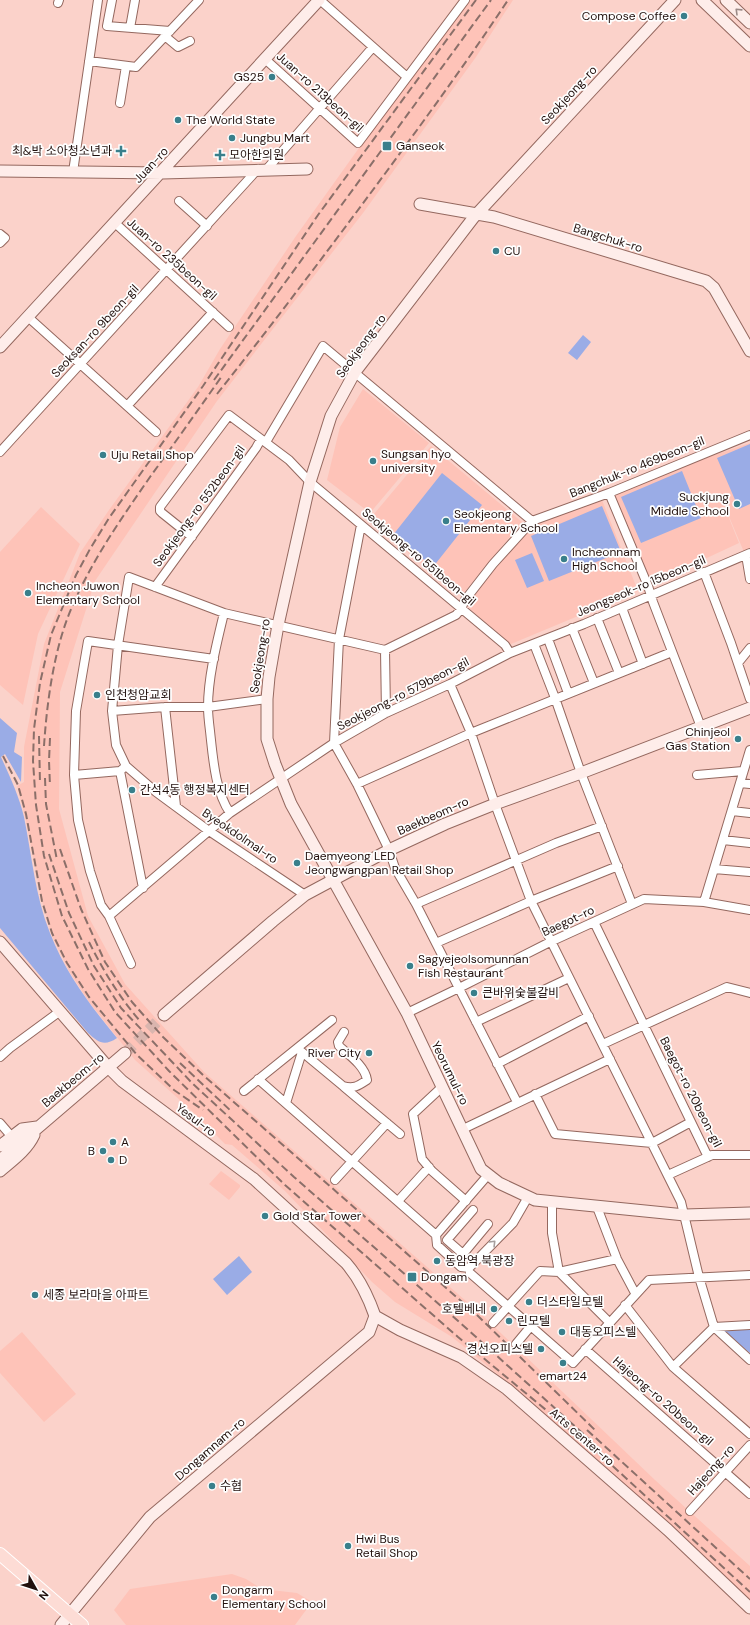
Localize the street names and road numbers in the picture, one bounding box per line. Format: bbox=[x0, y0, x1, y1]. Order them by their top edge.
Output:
street label: Juan-ro 213beon-gil bbox=[273, 49, 367, 135]
street label: Seokjeong-ro bbox=[538, 62, 600, 128]
street label: Juan-ro bbox=[130, 143, 172, 187]
street label: Juan-ro 235beon-gil bbox=[124, 214, 220, 304]
street label: Bangchuk-ro bbox=[571, 220, 645, 256]
street label: Seoksan-ro 9beon-gil bbox=[48, 281, 142, 381]
street label: Seokjeong-ro bbox=[332, 311, 390, 381]
street label: Bangchuk-ro 469beon-gil bbox=[567, 433, 707, 501]
street label: Seokjeong-ro 552beon-gil bbox=[149, 442, 249, 570]
street label: Seokjeong-ro 551beon-gil bbox=[359, 505, 479, 609]
street label: Jeongseok-ro 15beon-gil bbox=[574, 552, 708, 620]
street label: Seokjeong-ro bbox=[246, 618, 274, 694]
street label: Seokjeong-ro 579beon-gil bbox=[334, 654, 472, 734]
street label: Baekbeom-ro bbox=[395, 793, 471, 839]
street label: Byeokdolmal-ro bbox=[199, 805, 281, 867]
street label: Baegot-ro bbox=[539, 902, 597, 940]
street label: Baegot-ro 20beon-gil bbox=[656, 1034, 726, 1150]
street label: Yeorumul-ro bbox=[428, 1038, 472, 1108]
street label: Baekbeom-ro bbox=[39, 1049, 107, 1111]
street label: Yesul-ro bbox=[173, 1100, 219, 1140]
street label: Hajeong-ro 20beon-gil bbox=[609, 1353, 717, 1449]
street label: Arts center-ro bbox=[546, 1405, 618, 1469]
street label: Dongamnam-ro bbox=[172, 1414, 248, 1484]
street label: Hajeong-ro bbox=[684, 1441, 738, 1499]

